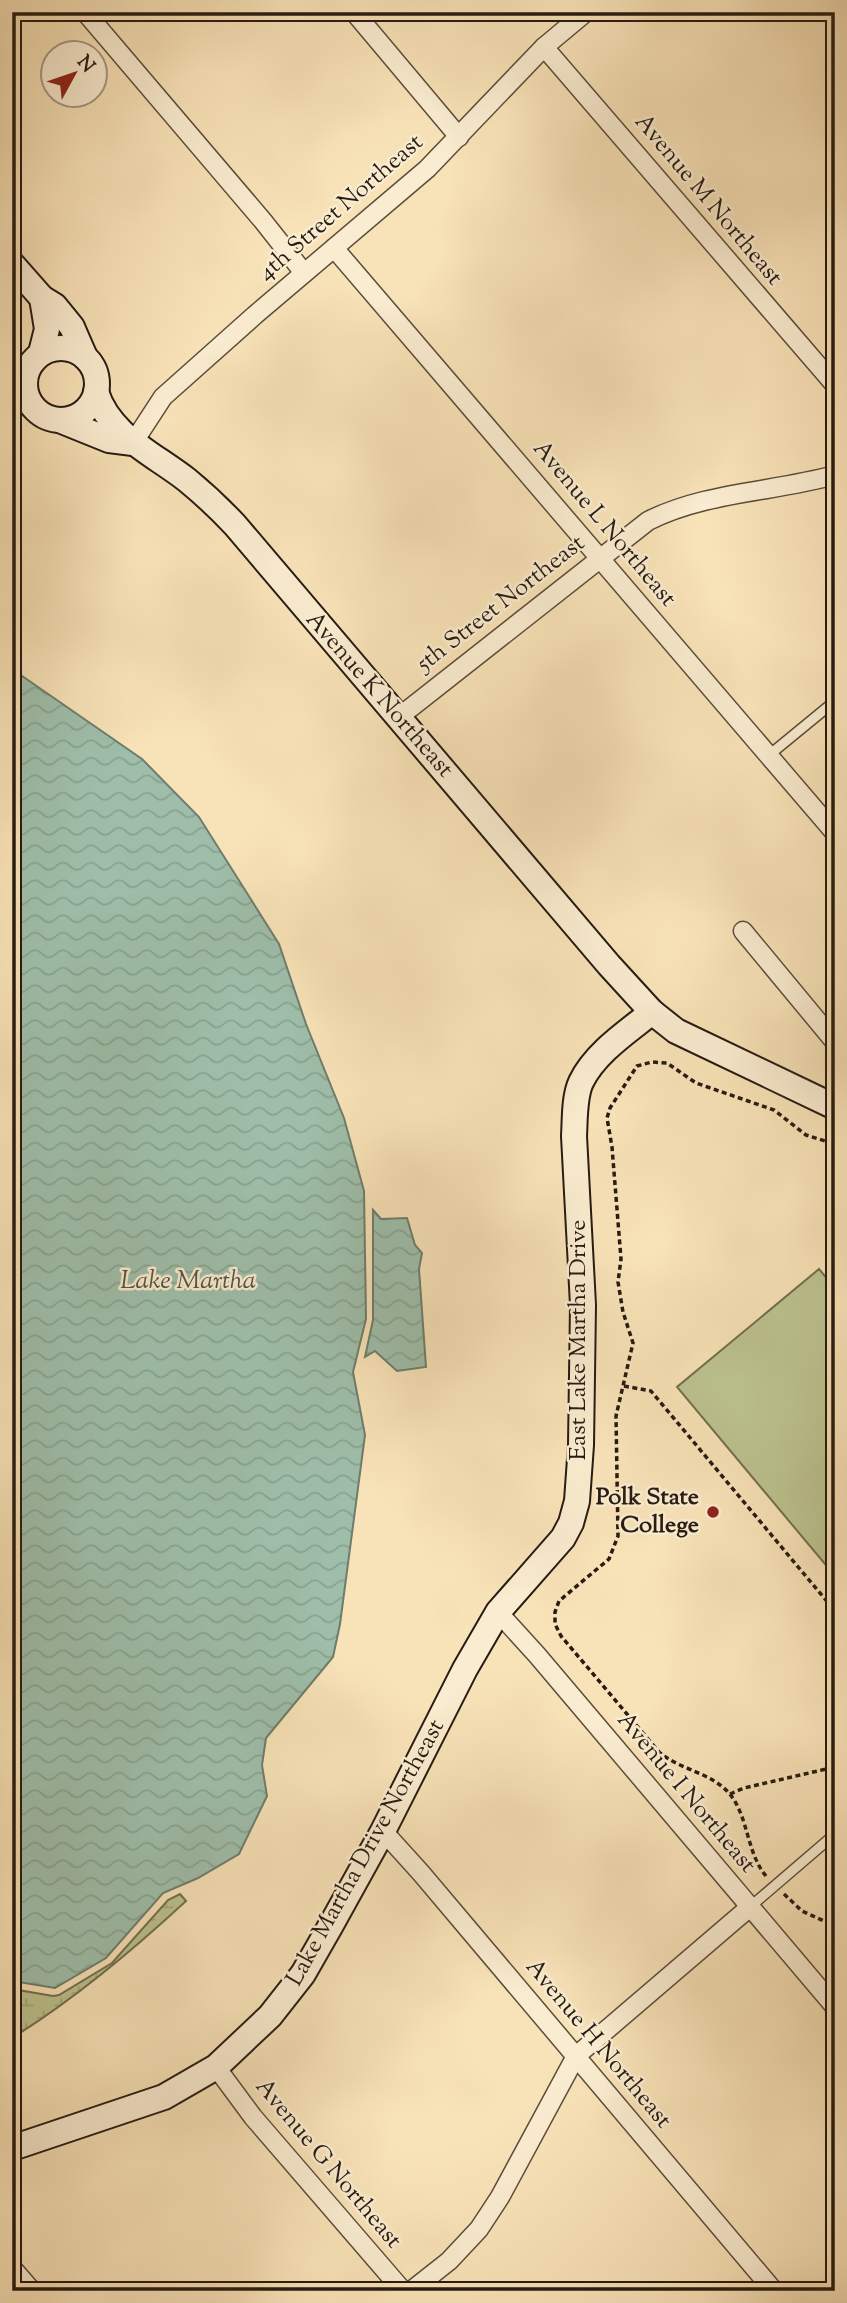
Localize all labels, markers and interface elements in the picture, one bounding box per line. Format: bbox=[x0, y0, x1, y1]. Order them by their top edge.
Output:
north arrow bbox=[38, 38, 108, 108]
text: N bbox=[70, 50, 100, 79]
street label: Avenue M Northeast bbox=[626, 107, 790, 293]
street label: 4th Street Northeast bbox=[251, 127, 431, 289]
street label: Avenue L Northeast bbox=[524, 433, 684, 615]
street label: 5th Street Northeast bbox=[408, 527, 592, 682]
street label: Avenue K Northeast bbox=[297, 604, 461, 786]
street label: East Lake Martha Drive bbox=[562, 1220, 596, 1460]
water label: Lake Martha bbox=[120, 1263, 256, 1300]
place label: Polk State College bbox=[596, 1481, 699, 1543]
marker: Polk State College bbox=[705, 1504, 721, 1520]
street label: Avenue I Northeast bbox=[608, 1705, 764, 1881]
street label: Lake Martha Drive Northeast bbox=[278, 1713, 454, 1993]
street label: Avenue H Northeast bbox=[517, 1952, 679, 2136]
street label: Avenue G Northeast bbox=[247, 2072, 409, 2256]

